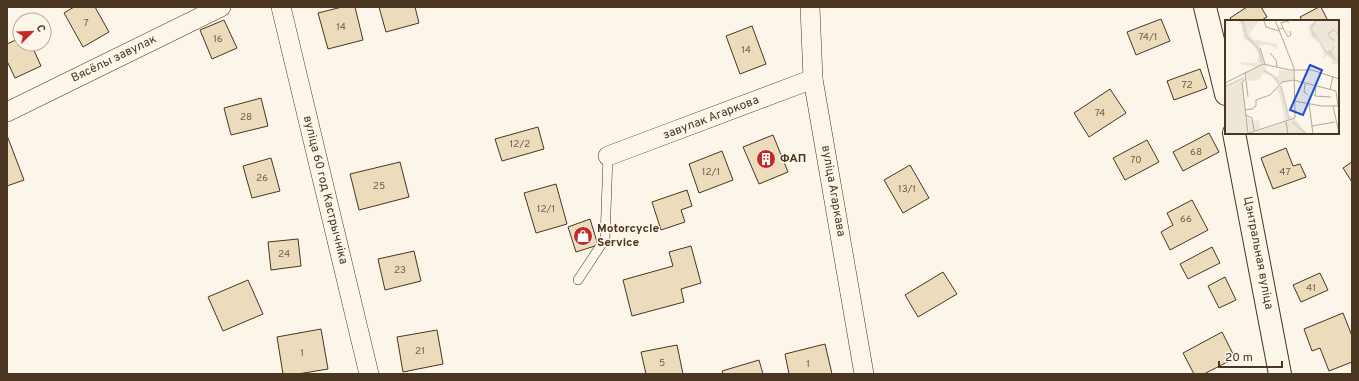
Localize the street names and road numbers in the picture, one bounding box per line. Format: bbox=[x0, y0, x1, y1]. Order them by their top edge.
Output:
street label: Вясёлы завулак bbox=[69, 31, 159, 87]
street label: завулак Агаркова bbox=[661, 92, 761, 144]
street label: вуліца 60 год Кастрычніка bbox=[299, 114, 351, 266]
street label: вуліца Агаркава bbox=[817, 144, 849, 238]
street label: Цэнтральная вуліца bbox=[1239, 195, 1277, 311]

